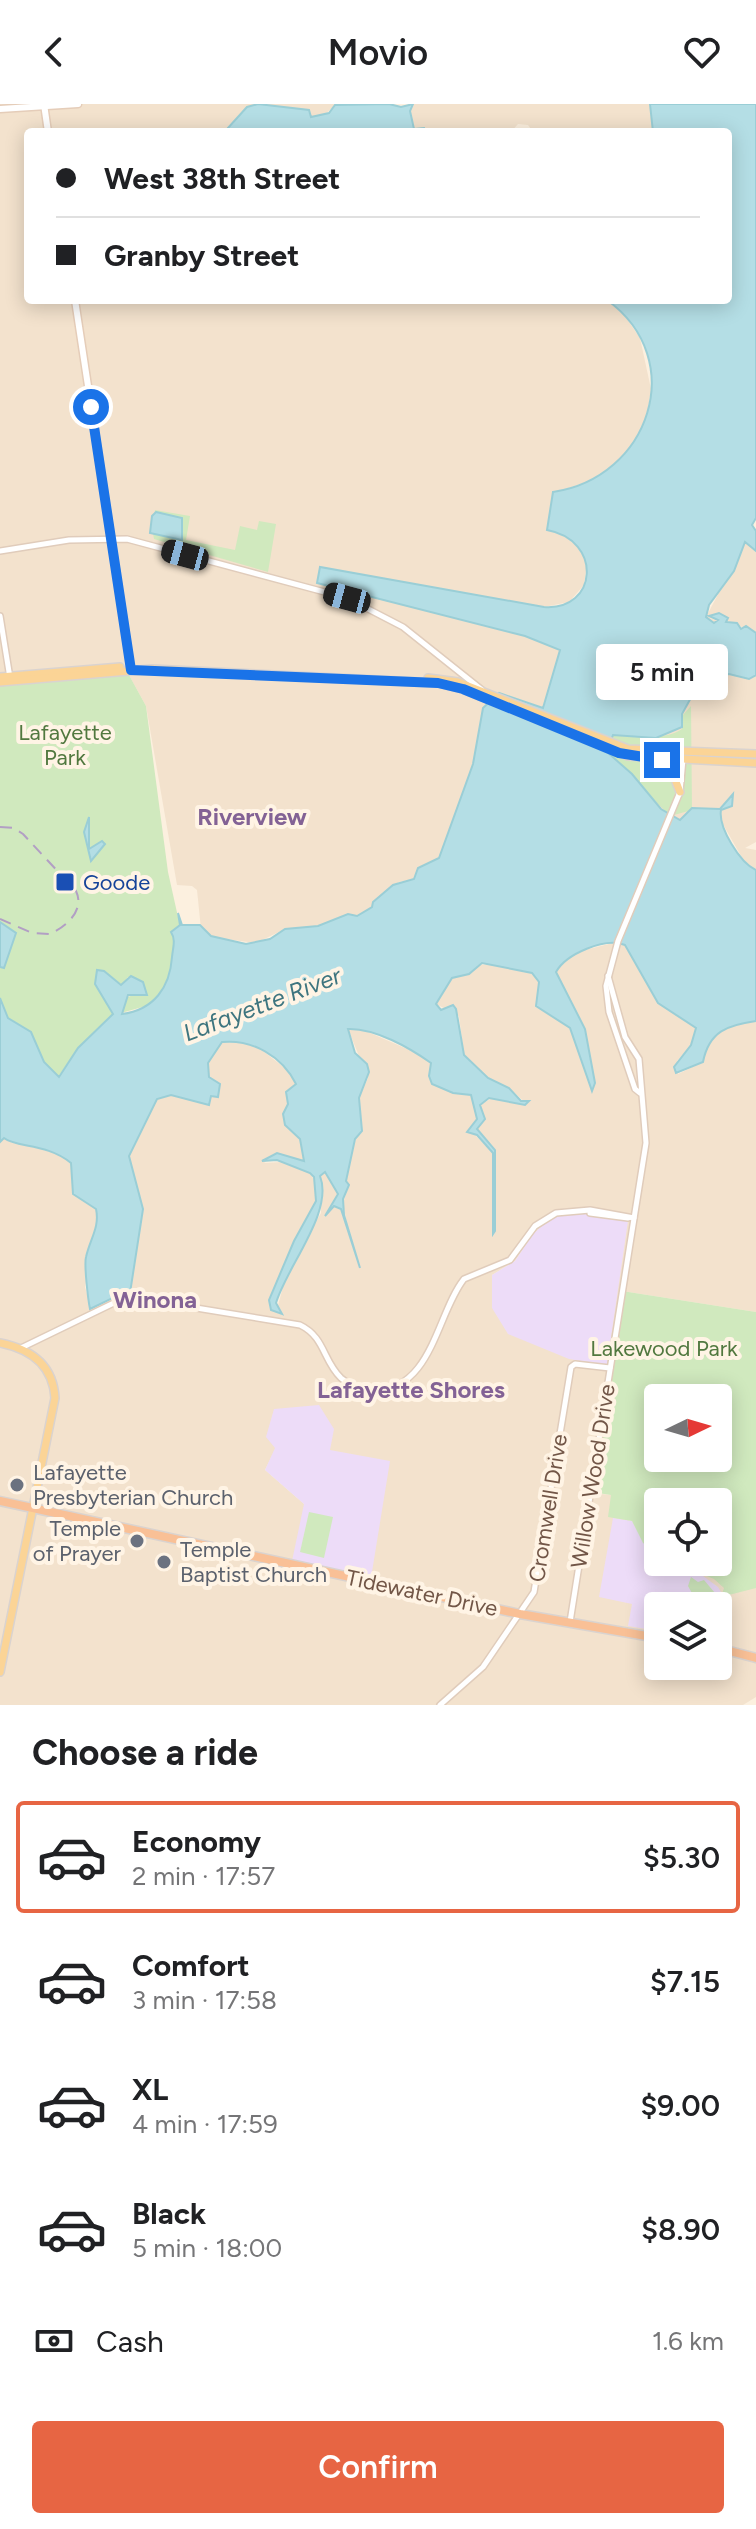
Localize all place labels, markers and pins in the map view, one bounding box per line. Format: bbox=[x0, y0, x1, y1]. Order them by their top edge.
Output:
place label: Goode bbox=[83, 869, 150, 896]
marker: Goode bbox=[54, 871, 76, 893]
place label: Lafayette Presbyterian Church bbox=[33, 1459, 233, 1511]
marker: Lafayette Presbyterian Church bbox=[8, 1476, 26, 1494]
place label: Temple of Prayer bbox=[33, 1515, 122, 1567]
marker: Temple of Prayer bbox=[128, 1532, 146, 1550]
place label: Temple Baptist Church bbox=[180, 1536, 327, 1588]
marker: Temple Baptist Church bbox=[155, 1553, 173, 1571]

